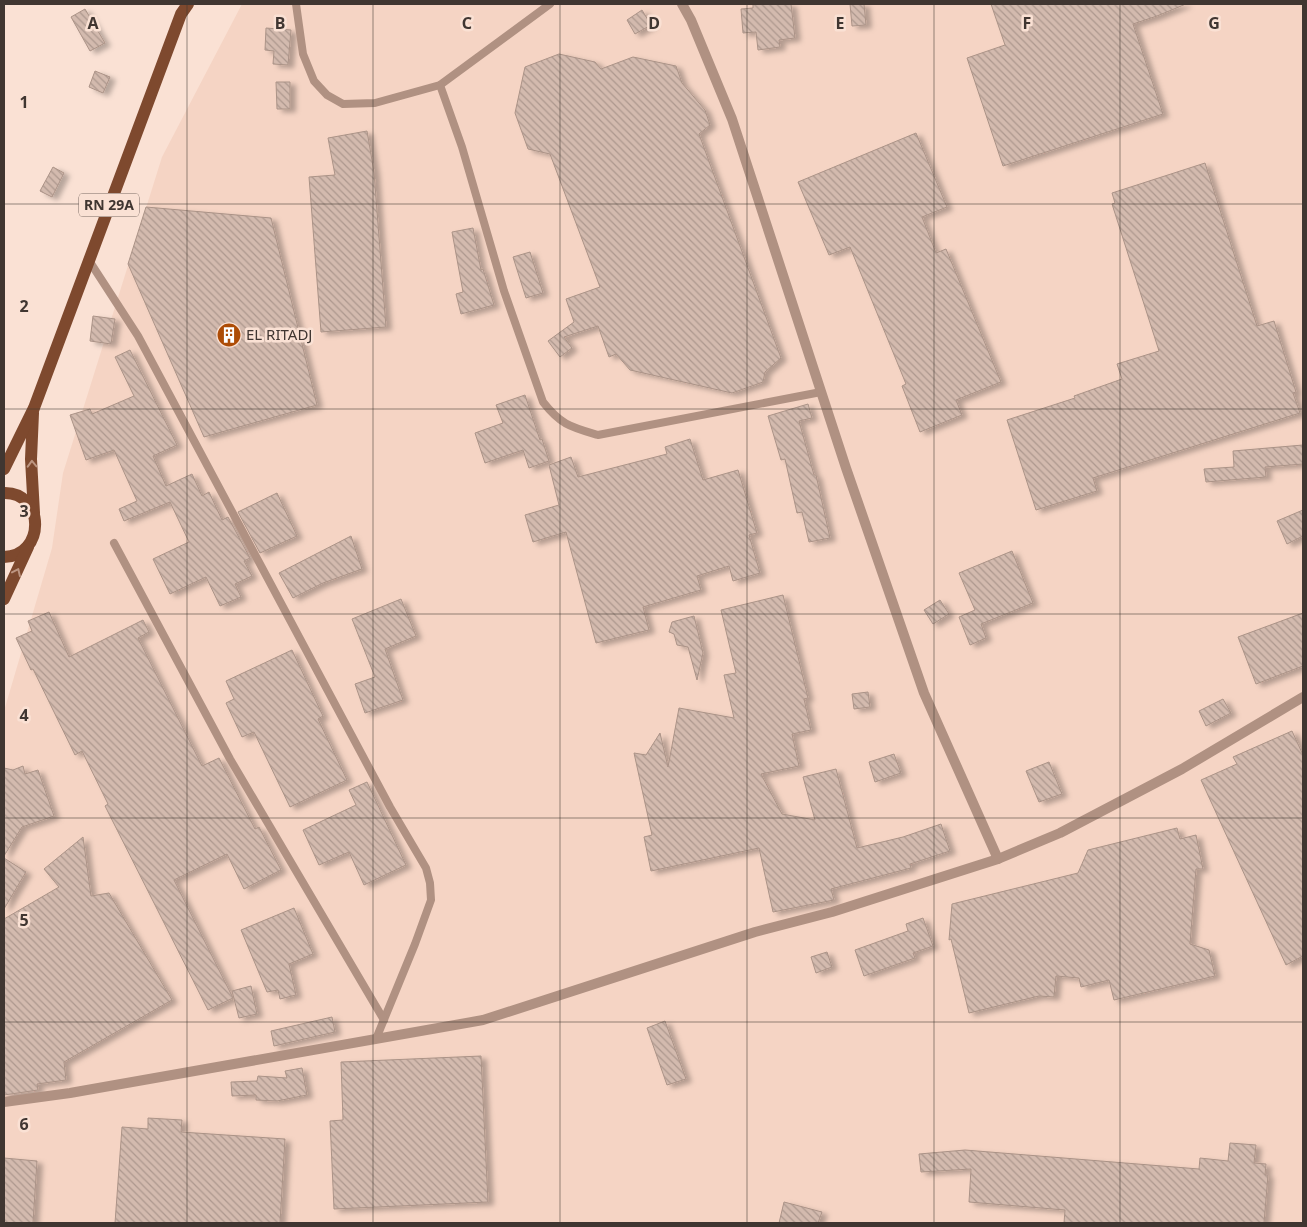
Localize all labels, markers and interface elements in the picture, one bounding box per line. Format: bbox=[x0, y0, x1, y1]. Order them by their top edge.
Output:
text: A bbox=[87, 12, 99, 34]
text: B bbox=[275, 12, 285, 34]
text: C bbox=[462, 12, 472, 34]
text: D bbox=[648, 12, 660, 34]
text: E bbox=[836, 12, 845, 34]
text: F bbox=[1023, 12, 1031, 34]
text: G bbox=[1208, 12, 1220, 34]
text: 1 bbox=[19, 91, 29, 113]
road number: RN 29A bbox=[79, 194, 139, 216]
text: 2 bbox=[19, 295, 29, 317]
building icon: EL RITADJ bbox=[216, 322, 242, 348]
place label: EL RITADJ bbox=[246, 324, 312, 344]
one-way arrow bbox=[26, 460, 37, 468]
text: 3 bbox=[19, 500, 29, 522]
one-way arrow bbox=[10, 568, 21, 577]
text: 4 bbox=[19, 704, 29, 726]
text: 5 bbox=[19, 909, 29, 931]
text: 6 bbox=[19, 1113, 29, 1135]

